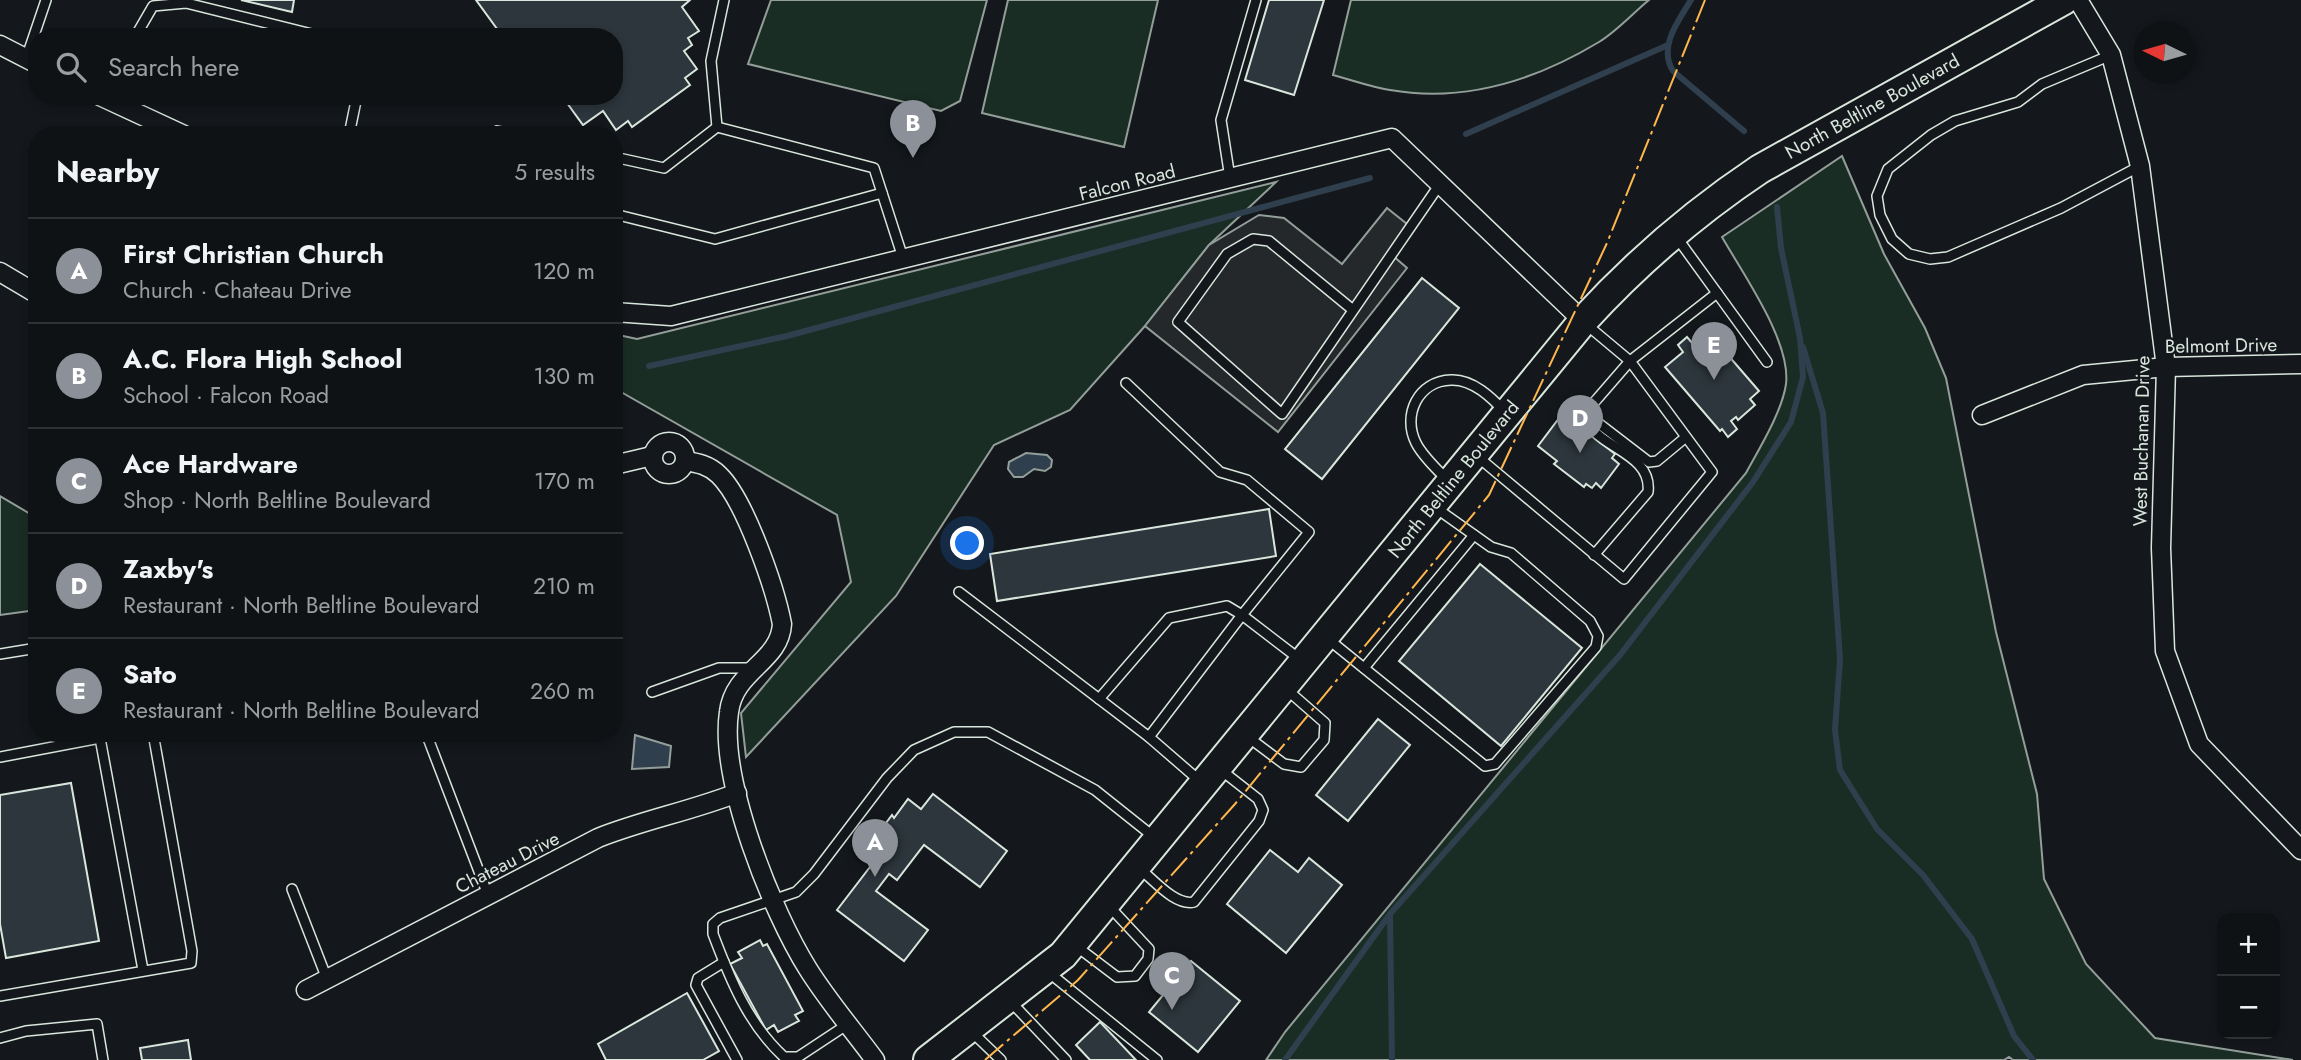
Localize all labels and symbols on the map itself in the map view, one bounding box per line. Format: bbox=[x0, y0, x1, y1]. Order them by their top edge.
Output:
north arrow bbox=[2133, 21, 2196, 84]
street label: North Beltline Boulevard bbox=[1780, 47, 1964, 166]
pin: B bbox=[890, 100, 936, 158]
street label: Falcon Road bbox=[1076, 157, 1178, 208]
pin: E bbox=[1691, 322, 1737, 380]
street label: Belmont Drive bbox=[2165, 331, 2278, 360]
street label: West Buchanan Drive bbox=[2127, 355, 2156, 527]
street label: North Beltline Boulevard bbox=[1381, 395, 1525, 564]
pin: D bbox=[1557, 395, 1603, 453]
your location bbox=[950, 526, 984, 560]
pin: A bbox=[852, 819, 898, 877]
street label: Chateau Drive bbox=[451, 825, 564, 900]
pin: C bbox=[1149, 952, 1195, 1010]

